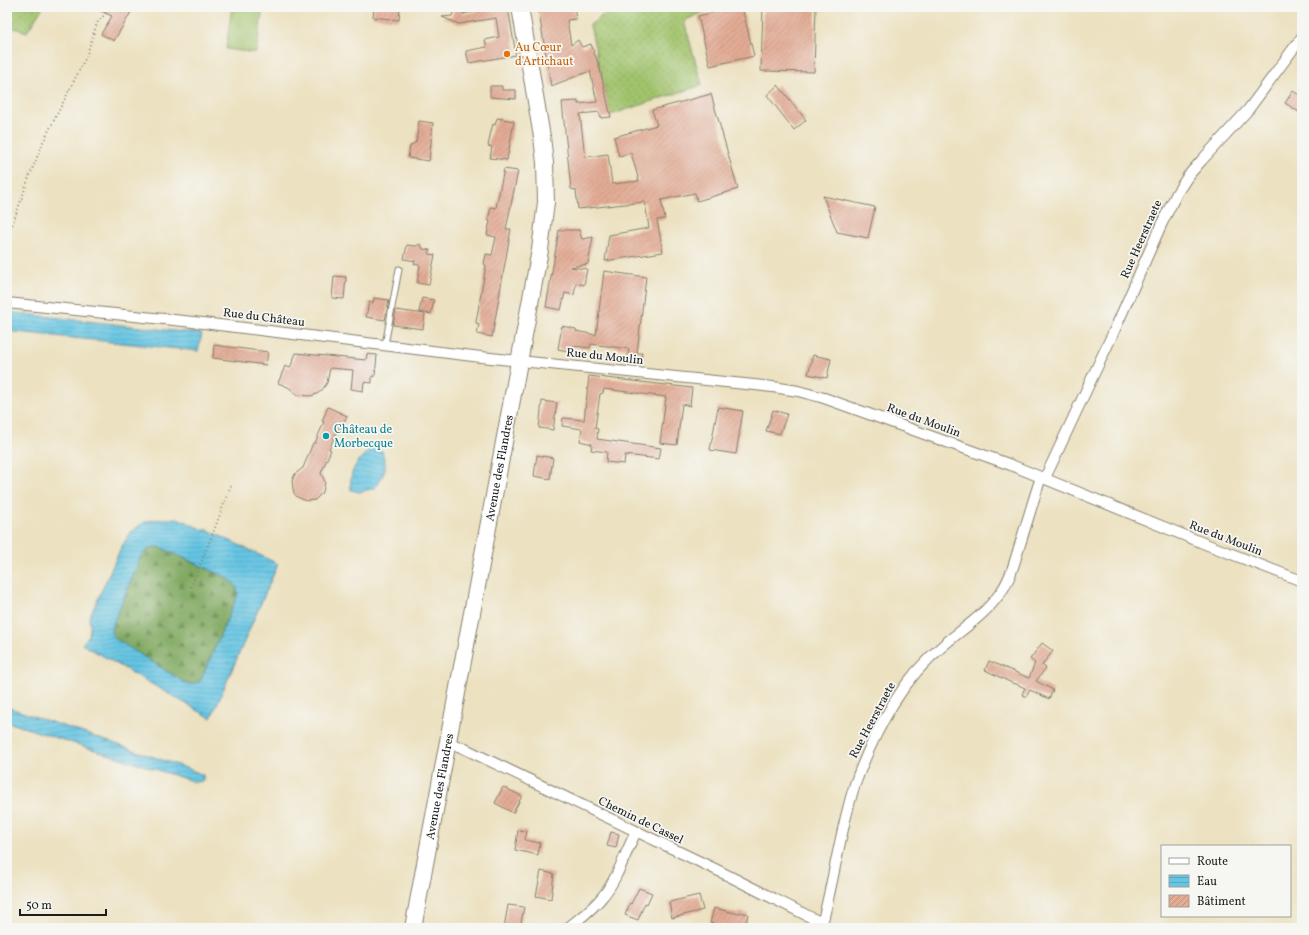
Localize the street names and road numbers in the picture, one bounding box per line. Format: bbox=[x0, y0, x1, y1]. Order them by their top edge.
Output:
street label: Rue Heerstraete bbox=[1117, 197, 1166, 281]
street label: Rue du Château bbox=[222, 305, 306, 331]
street label: Rue du Moulin bbox=[566, 345, 644, 369]
street label: Rue du Moulin bbox=[885, 400, 963, 442]
street label: Avenue des Flandres bbox=[482, 414, 518, 523]
street label: Rue du Moulin bbox=[1187, 518, 1265, 560]
street label: Rue Heerstraete bbox=[846, 679, 900, 761]
street label: Avenue des Flandres bbox=[423, 732, 458, 841]
street label: Chemin de Cassel bbox=[595, 793, 686, 849]

